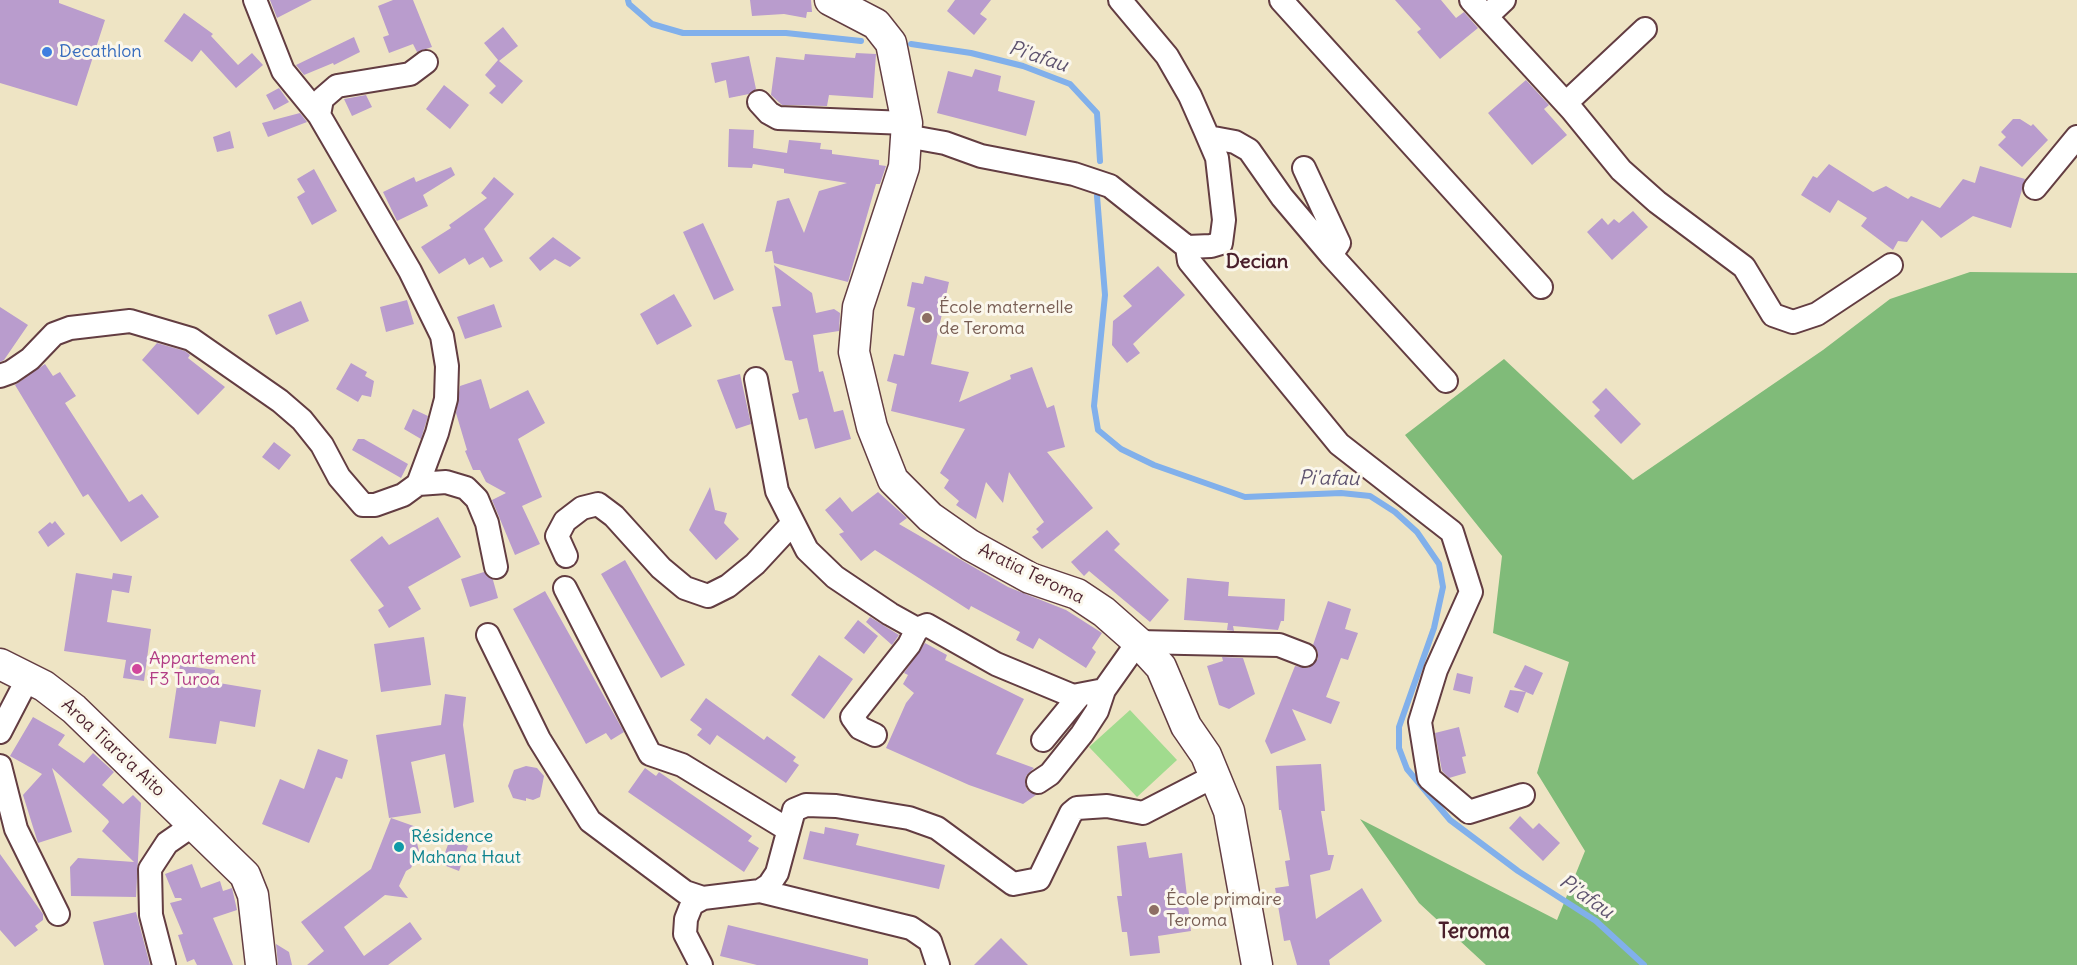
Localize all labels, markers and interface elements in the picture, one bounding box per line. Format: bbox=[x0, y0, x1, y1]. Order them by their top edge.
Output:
water label: Pi'afau bbox=[1005, 36, 1071, 78]
place label: Decathlon bbox=[59, 41, 142, 63]
marker: Decathlon bbox=[40, 45, 54, 59]
district label: Decian bbox=[1226, 250, 1288, 274]
place label: École maternelle de Teroma bbox=[939, 297, 1073, 340]
marker: École maternelle de Teroma bbox=[920, 311, 934, 325]
water label: Pi'afau bbox=[1298, 466, 1360, 492]
street label: Aratia Teroma bbox=[975, 539, 1087, 609]
place label: Appartement F3 Turoa bbox=[149, 648, 256, 690]
marker: Appartement F3 Turoa bbox=[130, 662, 144, 676]
street label: Aroa Tiara'a Aito bbox=[57, 694, 169, 802]
place label: Résidence Mahana Haut bbox=[411, 826, 521, 868]
marker: Résidence Mahana Haut bbox=[392, 840, 406, 854]
water label: Pi'afau bbox=[1554, 870, 1618, 924]
place label: École primaire Teroma bbox=[1166, 889, 1282, 932]
marker: École primaire Teroma bbox=[1147, 903, 1161, 917]
district label: Teroma bbox=[1438, 919, 1510, 945]

